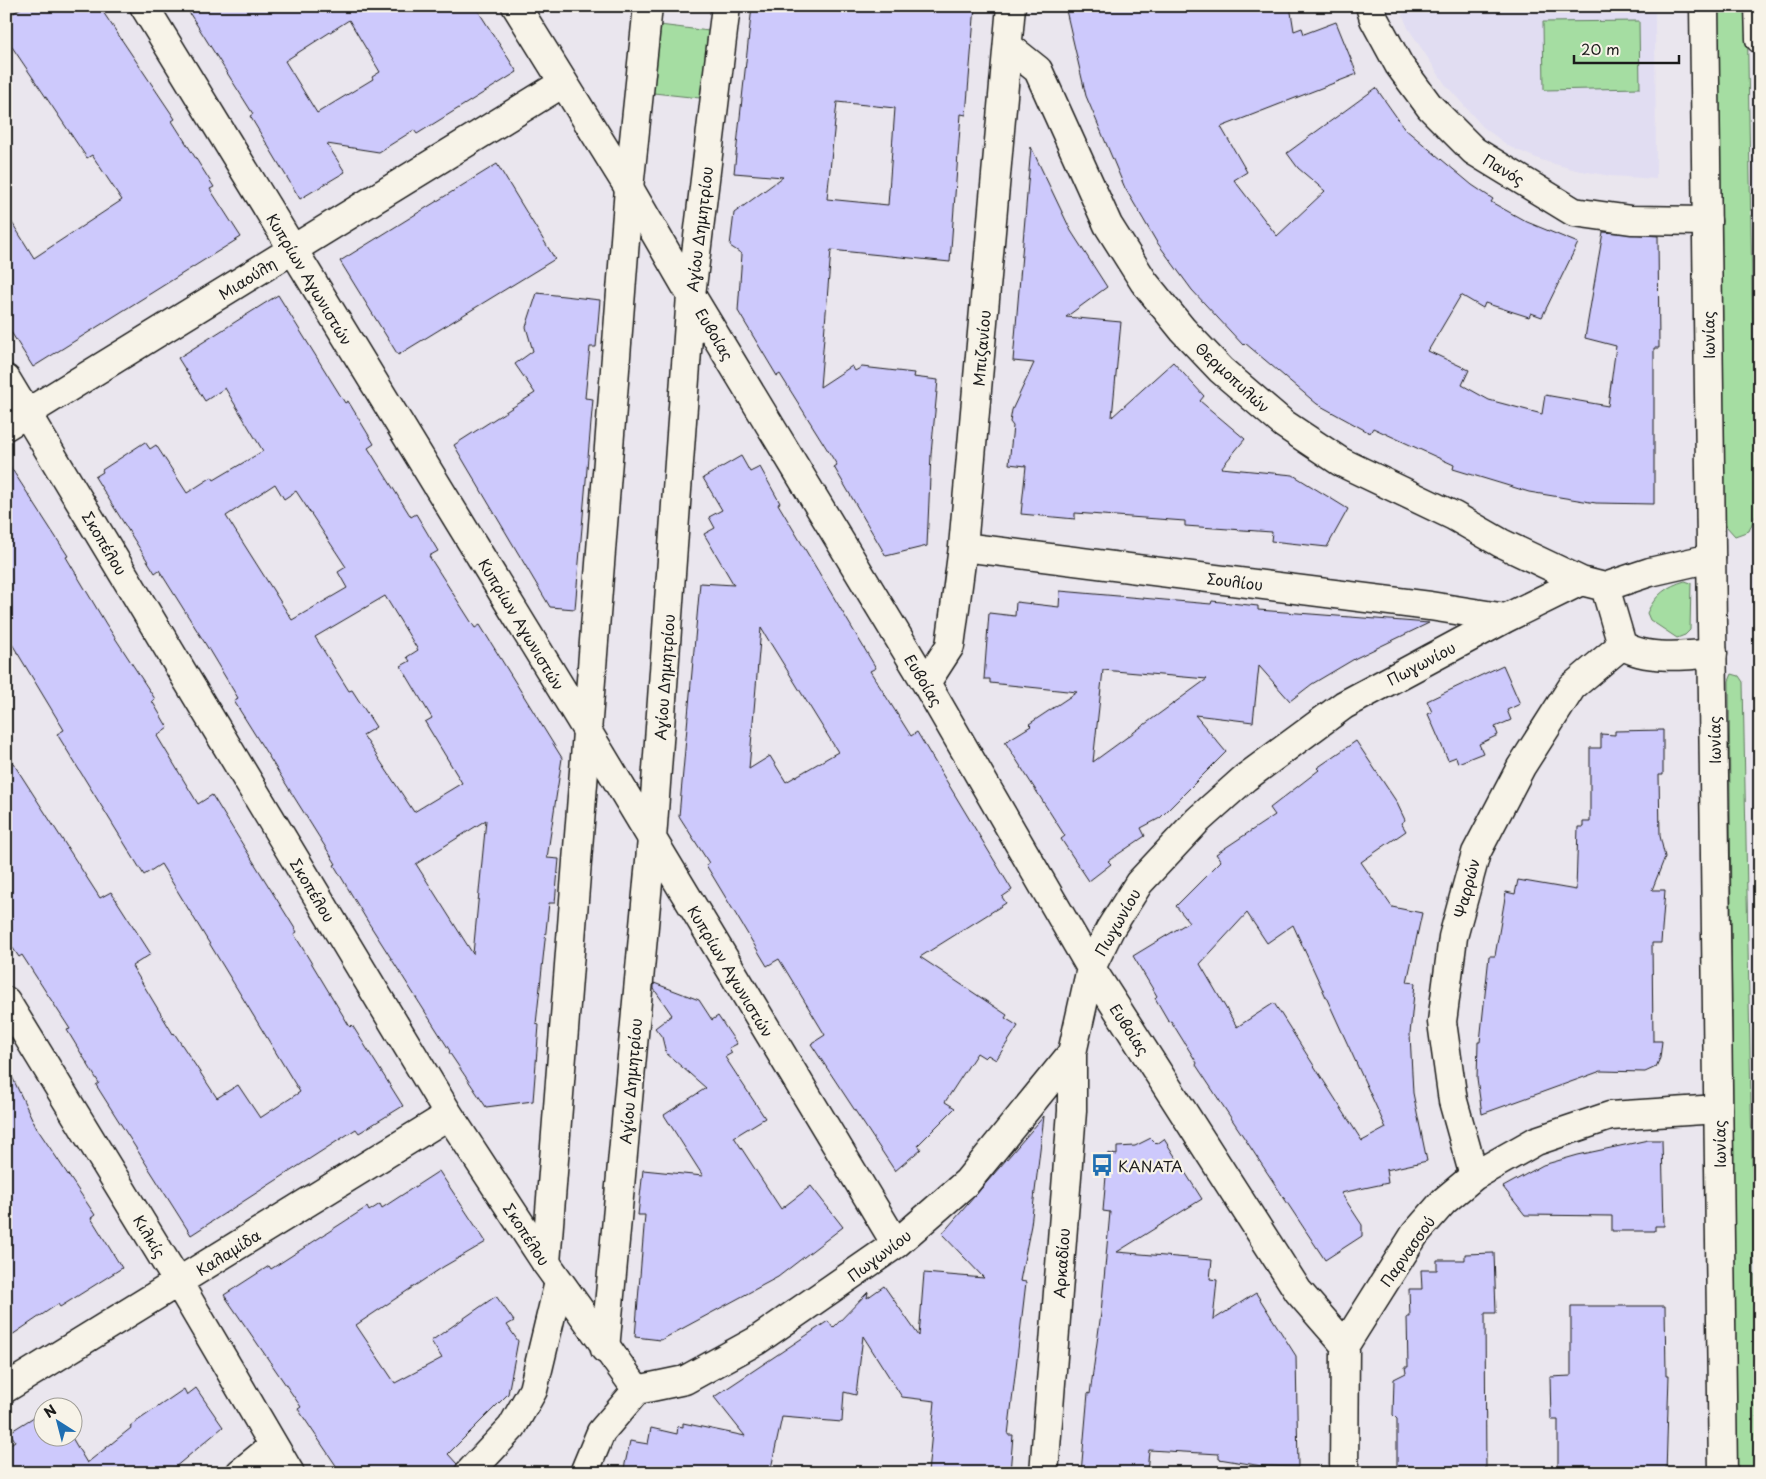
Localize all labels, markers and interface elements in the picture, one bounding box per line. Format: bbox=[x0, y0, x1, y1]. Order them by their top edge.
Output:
scale bar bbox=[1574, 32, 1678, 64]
text: 20 m bbox=[1581, 37, 1620, 60]
street label: Πανός bbox=[1479, 148, 1529, 191]
street label: Αγίου Δημητρίου bbox=[680, 165, 718, 293]
street label: Κυπρίων Αγωνιστών bbox=[261, 209, 359, 349]
street label: Μιαούλη bbox=[214, 251, 280, 305]
street label: Ευβοίας bbox=[690, 303, 740, 365]
street label: Μπιζανίου bbox=[966, 309, 996, 387]
street label: Ιωνίας bbox=[1696, 311, 1720, 359]
street label: Θερμοπυλών bbox=[1191, 336, 1275, 418]
street label: Σκοπέλου bbox=[77, 507, 133, 579]
street label: Κυπρίων Αγωνιστών bbox=[473, 554, 571, 694]
street label: Σουλίου bbox=[1206, 566, 1264, 596]
street label: Αγίου Δημητρίου bbox=[648, 613, 680, 741]
street label: Πωγωνίου bbox=[1383, 635, 1459, 691]
street label: Ευβοίας bbox=[899, 649, 949, 711]
street label: Ιωνίας bbox=[1702, 716, 1726, 764]
street label: Σκοπέλου bbox=[285, 854, 341, 926]
street label: Ψαρρών bbox=[1447, 856, 1485, 920]
street label: Πωγωνίου bbox=[1088, 884, 1146, 960]
street label: Κυπρίων Αγωνιστών bbox=[682, 901, 780, 1041]
street label: Ευβοίας bbox=[1105, 999, 1155, 1060]
street label: Αγίου Δημητρίου bbox=[613, 1017, 647, 1145]
street label: Ιωνίας bbox=[1707, 1120, 1731, 1168]
bus stop icon: ΚΑΝΑΤΑ bbox=[1089, 1152, 1115, 1178]
place label: ΚΑΝΑΤΑ bbox=[1118, 1154, 1183, 1177]
street label: Σκοπέλου bbox=[498, 1198, 556, 1270]
street label: Κιλκίς bbox=[128, 1210, 172, 1262]
street label: Παρνασσού bbox=[1374, 1211, 1440, 1291]
street label: Καλαμίδα bbox=[191, 1223, 265, 1281]
street label: Πωγωνίου bbox=[842, 1223, 916, 1287]
street label: Αρκαδίου bbox=[1047, 1227, 1075, 1299]
north arrow bbox=[32, 1396, 82, 1446]
text: N bbox=[39, 1399, 61, 1423]

